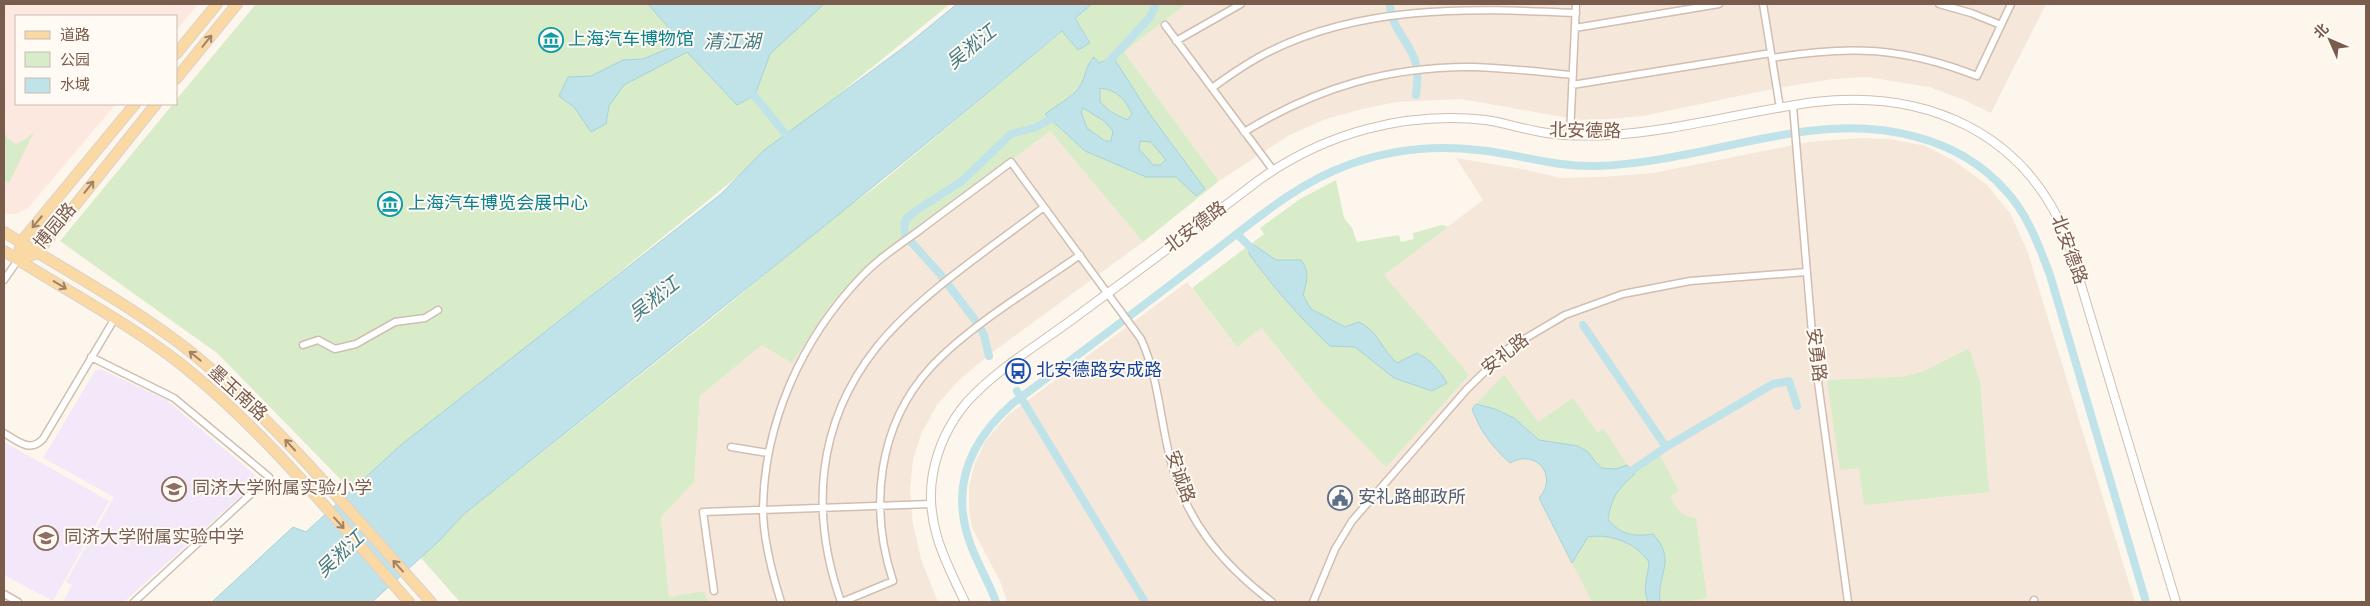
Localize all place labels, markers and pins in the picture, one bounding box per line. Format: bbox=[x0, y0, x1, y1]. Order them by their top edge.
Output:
museum icon: 上海汽车博物馆 bbox=[538, 27, 564, 53]
place label: 上海汽车博物馆 bbox=[568, 29, 694, 52]
museum icon: 上海汽车博览会展中心 bbox=[377, 191, 403, 217]
place label: 上海汽车博览会展中心 bbox=[408, 193, 588, 216]
bus stop icon: 北安德路安成路 bbox=[1005, 358, 1031, 384]
place label: 北安德路安成路 bbox=[1036, 360, 1162, 383]
school or university icon: 同济大学附属实验小学 bbox=[161, 476, 187, 502]
place label: 同济大学附属实验小学 bbox=[192, 478, 372, 501]
public building icon: 安礼路邮政所 bbox=[1327, 485, 1353, 511]
place label: 安礼路邮政所 bbox=[1358, 487, 1466, 510]
school or university icon: 同济大学附属实验中学 bbox=[33, 525, 59, 551]
place label: 同济大学附属实验中学 bbox=[64, 527, 244, 550]

